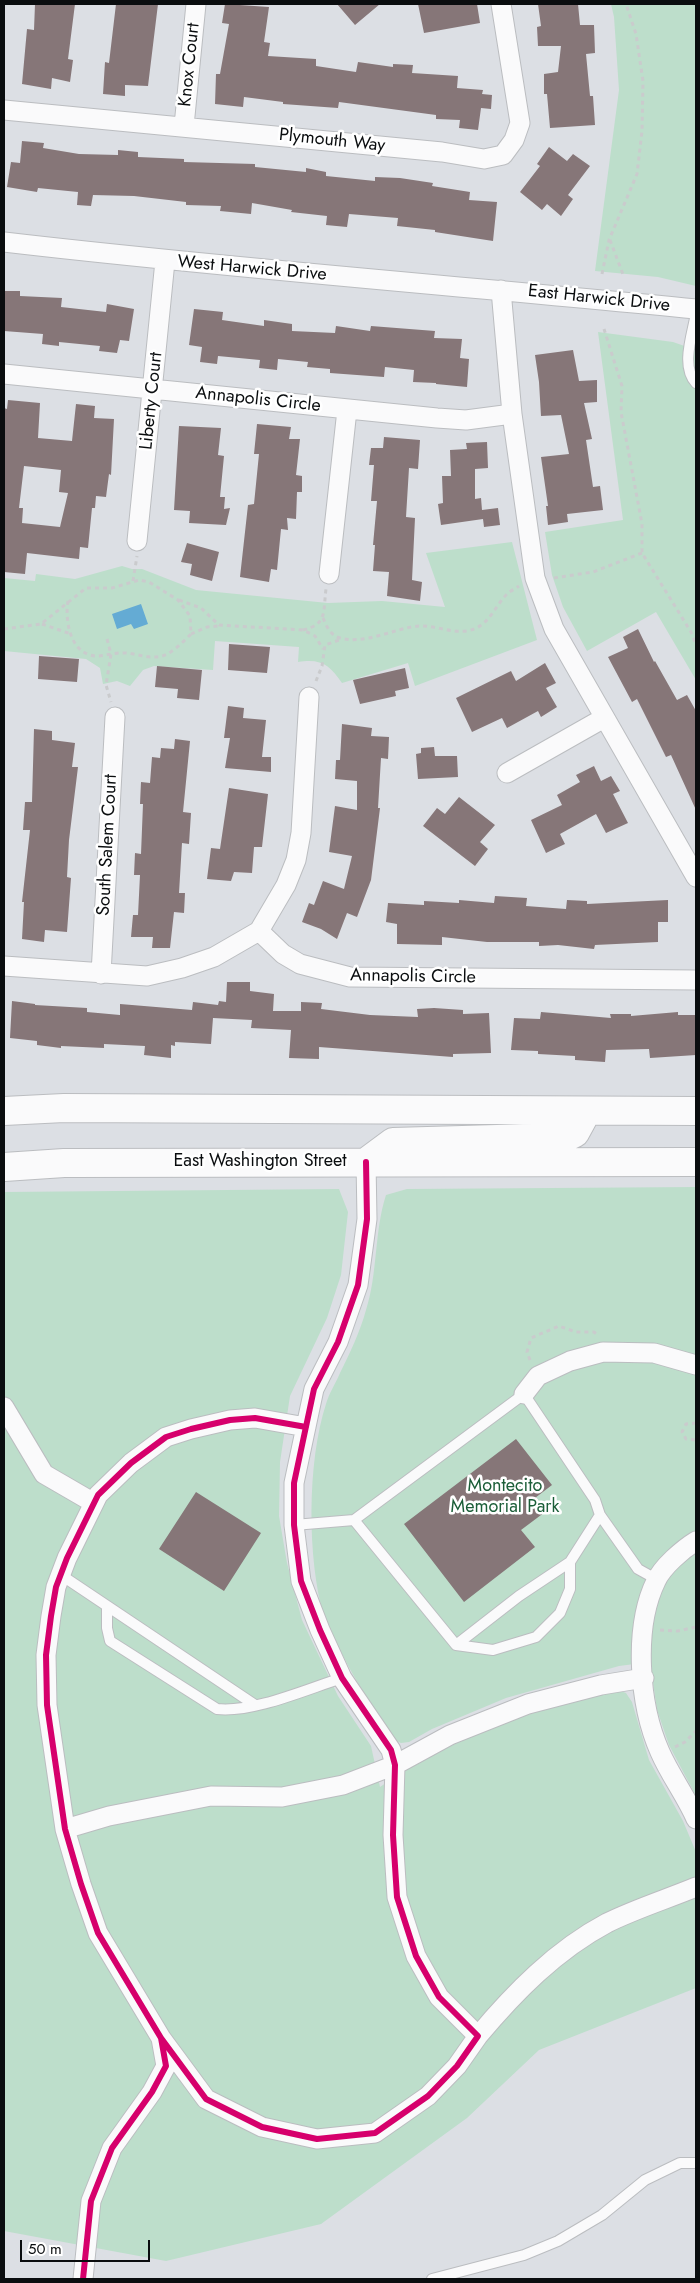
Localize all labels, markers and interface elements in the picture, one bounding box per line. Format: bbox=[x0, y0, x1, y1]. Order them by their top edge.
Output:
street label: Knox Court bbox=[175, 22, 205, 108]
street label: Plymouth Way bbox=[278, 125, 386, 157]
street label: West Harwick Drive bbox=[176, 252, 328, 286]
street label: East Harwick Drive bbox=[527, 281, 671, 317]
street label: Liberty Court bbox=[136, 351, 168, 451]
street label: Annapolis Circle bbox=[194, 383, 322, 417]
street label: South Salem Court bbox=[94, 774, 122, 916]
street label: Annapolis Circle bbox=[350, 965, 476, 989]
street label: East Washington Street bbox=[173, 1151, 347, 1173]
park label: Montecito Memorial Park bbox=[451, 1476, 559, 1518]
scale bar bbox=[22, 2230, 152, 2262]
text: 50 m bbox=[28, 2238, 62, 2260]

